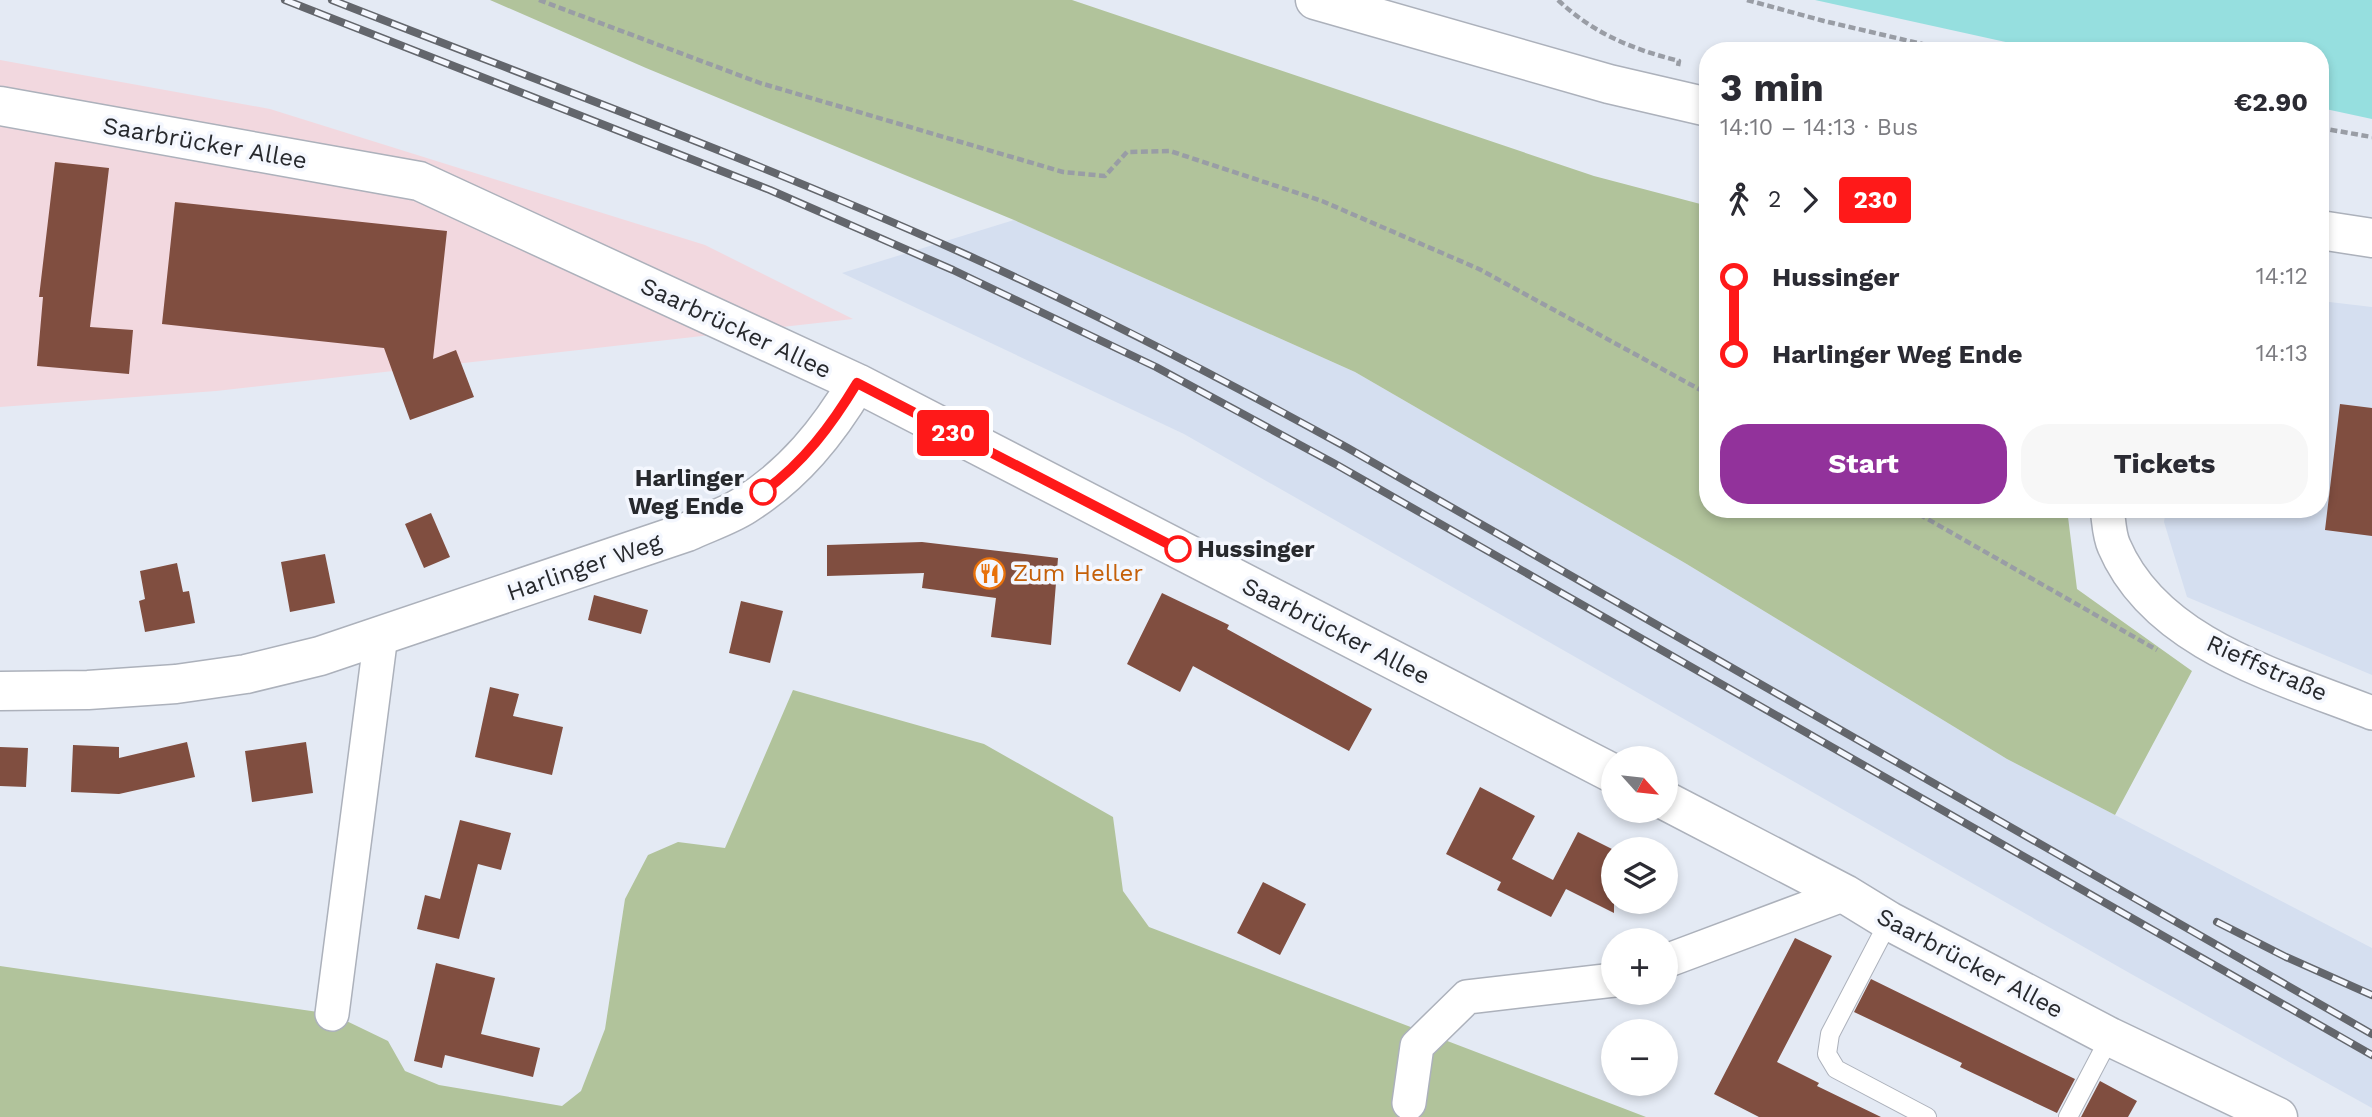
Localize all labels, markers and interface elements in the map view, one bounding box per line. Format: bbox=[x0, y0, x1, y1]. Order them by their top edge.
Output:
text: 3 min bbox=[1720, 66, 1824, 110]
text: €2.90 bbox=[2234, 87, 2308, 117]
street label: Saarbrücker Allee bbox=[101, 111, 309, 175]
text: 14:10 – 14:13 · Bus bbox=[1720, 114, 1918, 141]
icon: walk bbox=[1720, 181, 1758, 219]
icon: forward bbox=[1791, 181, 1829, 219]
text: 2 bbox=[1768, 186, 1781, 213]
text: 230 bbox=[1853, 186, 1897, 214]
text: Hussinger bbox=[1772, 262, 1900, 292]
text: 14:12 bbox=[2256, 263, 2308, 290]
street label: Saarbrücker Allee bbox=[636, 272, 836, 384]
text: Harlinger Weg Ende bbox=[1772, 339, 2023, 369]
text: 14:13 bbox=[2256, 340, 2308, 367]
line badge: 230 bbox=[913, 410, 993, 456]
text: 230 bbox=[931, 419, 975, 447]
button: Start bbox=[1720, 424, 2007, 504]
button: Tickets bbox=[2021, 424, 2308, 504]
place label: Harlinger Weg Ende bbox=[628, 464, 745, 520]
marker: Harlinger Weg Ende bbox=[750, 479, 776, 505]
street label: Harlinger Weg bbox=[503, 527, 665, 607]
place label: Hussinger bbox=[1197, 535, 1315, 563]
marker: Hussinger bbox=[1165, 536, 1191, 562]
restaurant icon: Zum Heller bbox=[973, 556, 1007, 590]
place label: Zum Heller bbox=[1013, 559, 1143, 587]
street label: Saarbrücker Allee bbox=[1237, 572, 1435, 690]
street label: Rieffstraße bbox=[2202, 629, 2332, 707]
north arrow bbox=[1601, 746, 1678, 822]
map controls bbox=[1601, 746, 1678, 1096]
button: layers bbox=[1601, 837, 1678, 914]
street label: Saarbrücker Allee bbox=[1872, 902, 2068, 1024]
button: + bbox=[1601, 928, 1678, 1005]
button: − bbox=[1601, 1019, 1678, 1096]

